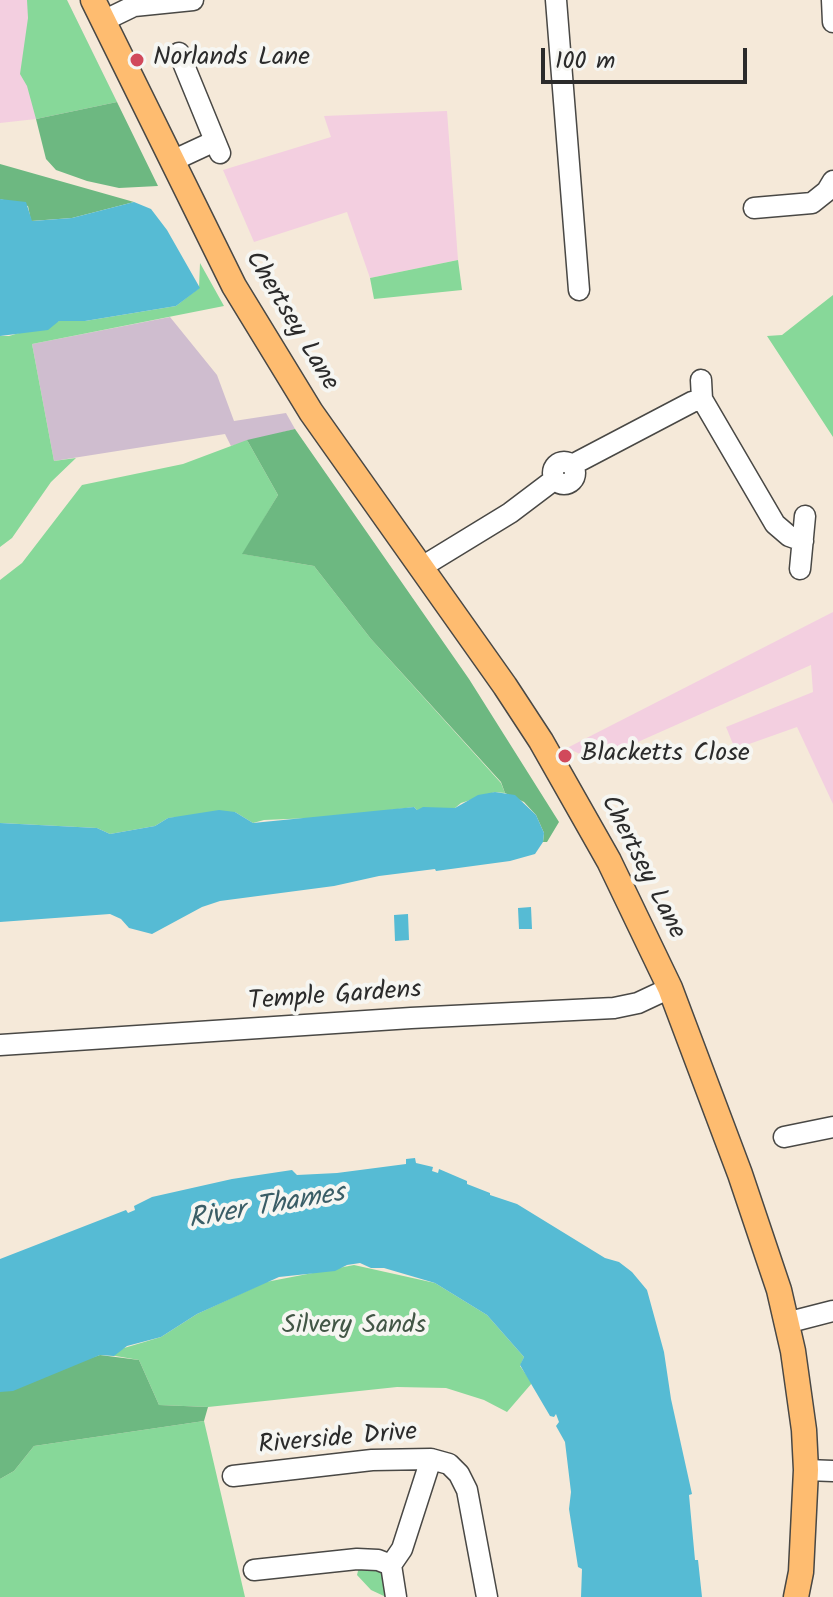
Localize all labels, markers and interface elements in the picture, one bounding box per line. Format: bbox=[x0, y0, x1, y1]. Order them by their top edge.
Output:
scale bar bbox=[545, 32, 751, 82]
text: 100 m bbox=[555, 42, 615, 81]
place label: Norlands Lane bbox=[153, 44, 310, 76]
marker: Norlands Lane bbox=[128, 51, 146, 69]
street label: Chertsey Lane bbox=[236, 247, 344, 397]
place label: Blacketts Close bbox=[581, 740, 750, 772]
marker: Blacketts Close bbox=[556, 747, 574, 765]
street label: Chertsey Lane bbox=[591, 791, 691, 945]
street label: Temple Gardens bbox=[247, 976, 423, 1020]
water label: River Thames bbox=[186, 1179, 348, 1239]
park label: Silvery Sands bbox=[282, 1312, 426, 1344]
street label: Riverside Drive bbox=[257, 1419, 419, 1463]

